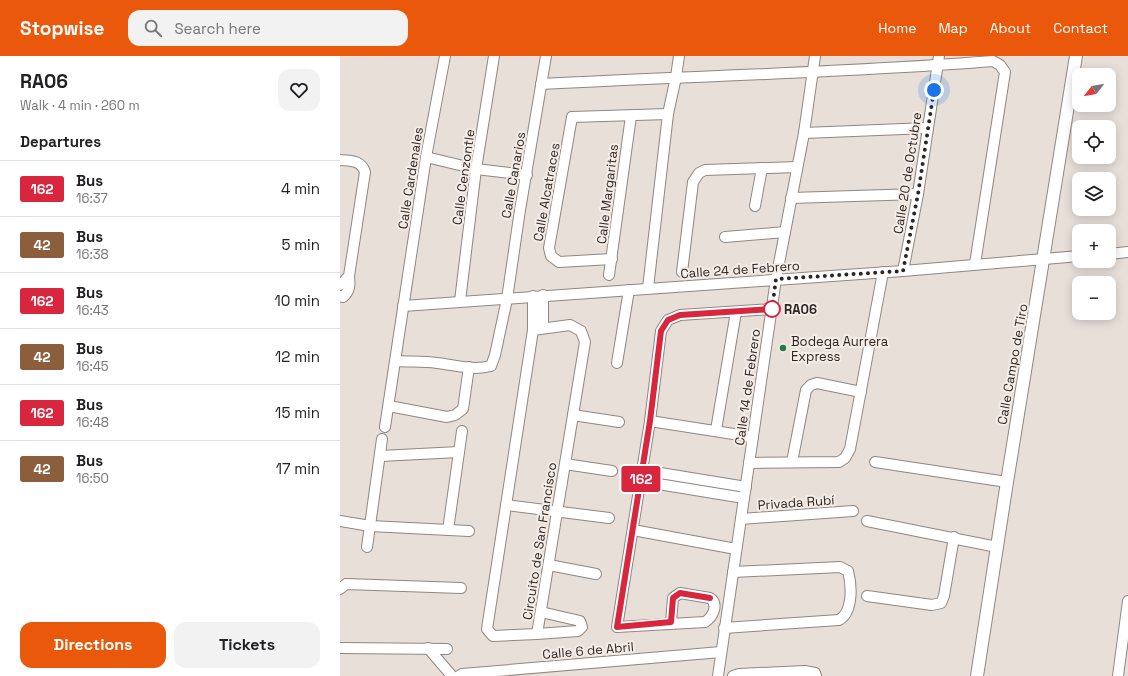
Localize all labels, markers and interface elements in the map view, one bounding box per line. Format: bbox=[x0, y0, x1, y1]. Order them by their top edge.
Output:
search box bbox=[128, 10, 408, 46]
text: Stopwise bbox=[20, 16, 104, 41]
icon: search bbox=[142, 17, 164, 39]
text: Search here bbox=[174, 19, 261, 38]
text: Home bbox=[878, 19, 916, 37]
text: Map bbox=[938, 19, 968, 37]
text: About bbox=[990, 19, 1031, 37]
text: Contact bbox=[1053, 19, 1108, 37]
north arrow bbox=[1072, 68, 1116, 112]
map controls bbox=[1072, 68, 1116, 320]
text: RA06 bbox=[20, 69, 68, 94]
button: heart bbox=[278, 69, 320, 111]
your location bbox=[924, 80, 944, 100]
text: Walk · 4 min · 260 m bbox=[20, 97, 140, 114]
street label: Calle 20 de Octubre bbox=[889, 111, 926, 235]
button: locate bbox=[1072, 120, 1116, 164]
street label: Calle Cardenales bbox=[394, 126, 427, 230]
street label: Calle Cenzontle bbox=[448, 128, 479, 226]
street label: Calle Canarios bbox=[498, 130, 529, 220]
text: Departures bbox=[20, 132, 101, 151]
street label: Calle Alcatraces bbox=[529, 141, 564, 243]
street label: Calle Margaritas bbox=[593, 143, 622, 245]
text: Bus bbox=[76, 171, 103, 190]
button: layers bbox=[1072, 172, 1116, 216]
text: 4 min bbox=[281, 179, 320, 198]
text: 162 bbox=[30, 180, 54, 198]
text: 16:37 bbox=[76, 190, 108, 207]
button: + bbox=[1072, 224, 1116, 268]
text: Bus bbox=[76, 227, 103, 246]
text: 5 min bbox=[281, 235, 320, 254]
text: 42 bbox=[33, 236, 51, 254]
text: 16:38 bbox=[76, 246, 109, 263]
street label: Calle 24 de Febrero bbox=[680, 257, 800, 282]
button: − bbox=[1072, 276, 1116, 320]
text: Bus bbox=[76, 283, 103, 302]
text: 10 min bbox=[274, 291, 320, 310]
text: 162 bbox=[30, 292, 54, 310]
marker: RA06 bbox=[763, 300, 781, 318]
place label: RA06 bbox=[784, 301, 817, 318]
text: 16:43 bbox=[76, 302, 109, 319]
street label: Calle Campo de Tiro bbox=[993, 302, 1031, 426]
street label: Calle 14 de Febrero bbox=[731, 328, 764, 446]
place label: Bodega Aurrera Express bbox=[791, 333, 889, 365]
text: Bus bbox=[76, 339, 103, 358]
marker: Bodega Aurrera Express bbox=[778, 343, 788, 353]
text: 12 min bbox=[275, 347, 320, 366]
text: 42 bbox=[33, 348, 51, 366]
text: 16:45 bbox=[76, 358, 109, 375]
text: Bus bbox=[76, 395, 103, 414]
text: 15 min bbox=[275, 403, 320, 422]
text: 162 bbox=[30, 404, 54, 422]
text: 16:48 bbox=[76, 414, 109, 431]
text: Bus bbox=[76, 451, 103, 470]
text: 17 min bbox=[276, 459, 320, 478]
text: 42 bbox=[33, 460, 51, 478]
street label: Circuito de San Francisco bbox=[519, 461, 560, 621]
line badge: 162 bbox=[618, 466, 664, 492]
text: 16:50 bbox=[76, 470, 109, 487]
text: 162 bbox=[629, 470, 653, 488]
street label: Privada Rubí bbox=[757, 491, 836, 514]
button: Directions bbox=[20, 622, 166, 668]
button: Tickets bbox=[174, 622, 320, 668]
street label: Calle 6 de Abril bbox=[542, 638, 634, 663]

